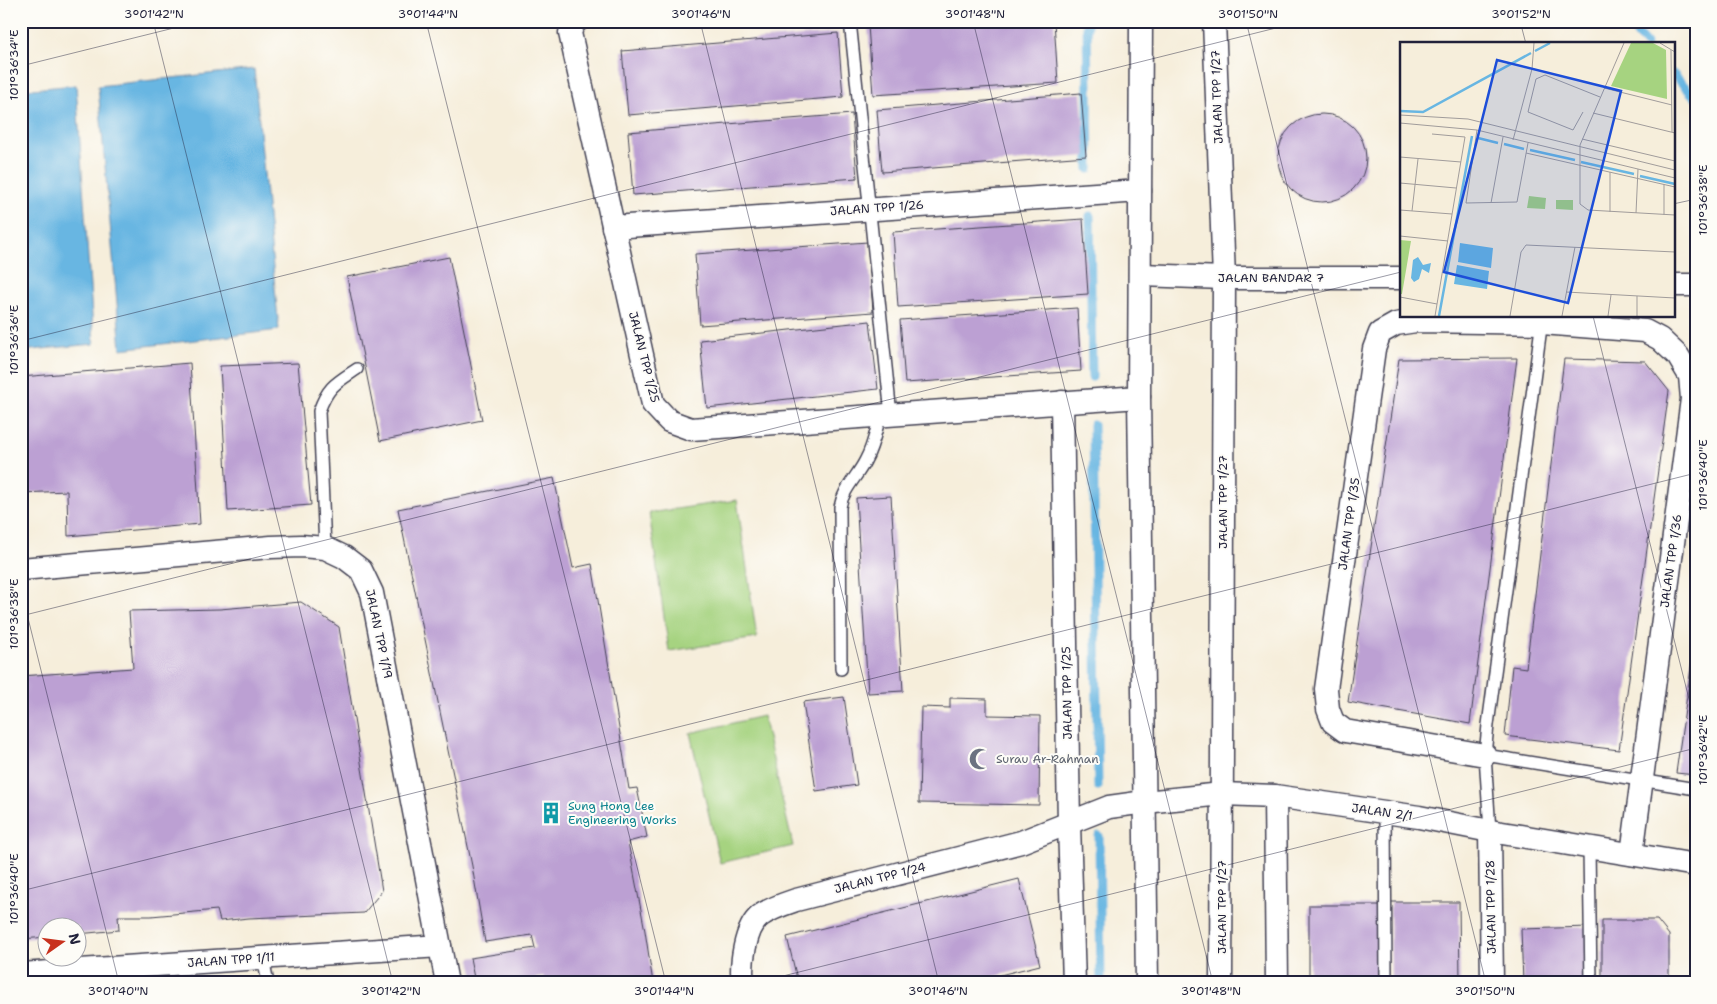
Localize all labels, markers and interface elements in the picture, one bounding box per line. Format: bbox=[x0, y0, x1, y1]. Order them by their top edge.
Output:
text: 3°01'42"N bbox=[124, 6, 184, 22]
text: 3°01'44"N bbox=[398, 6, 458, 22]
text: 3°01'46"N bbox=[671, 6, 731, 22]
text: 3°01'48"N bbox=[945, 6, 1005, 22]
text: 3°01'50"N bbox=[1218, 6, 1278, 22]
text: 3°01'52"N bbox=[1491, 6, 1551, 22]
text: 101°36'34"E bbox=[6, 30, 22, 100]
inset map bbox=[1400, 42, 1674, 318]
street label: JALAN TPP 1/27 bbox=[1207, 50, 1227, 144]
text: 101°36'38"E bbox=[1695, 164, 1711, 236]
street label: JALAN TPP 1/26 bbox=[829, 197, 925, 219]
street label: JALAN BANDAR 7 bbox=[1218, 270, 1324, 286]
text: 101°36'36"E bbox=[6, 305, 22, 375]
street label: JALAN TPP 1/25 bbox=[625, 310, 663, 404]
text: 101°36'40"E bbox=[1695, 439, 1711, 511]
street label: JALAN TPP 1/27 bbox=[1215, 455, 1231, 549]
street label: JALAN TPP 1/35 bbox=[1335, 477, 1363, 571]
street label: JALAN TPP 1/36 bbox=[1657, 513, 1685, 609]
text: 101°36'38"E bbox=[6, 578, 22, 650]
street label: JALAN TPP 1/19 bbox=[362, 588, 396, 680]
street label: JALAN TPP 1/25 bbox=[1058, 646, 1076, 740]
text: 101°36'42"E bbox=[1695, 715, 1711, 785]
mosque icon: Surau Ar-Rahman bbox=[967, 746, 993, 772]
place label: Surau Ar-Rahman bbox=[996, 751, 1099, 767]
place label: Sung Hong Lee Engineering Works bbox=[568, 798, 677, 828]
building icon: Sung Hong Lee Engineering Works bbox=[538, 800, 564, 826]
street label: JALAN 2/1 bbox=[1350, 800, 1414, 824]
text: 101°36'40"E bbox=[6, 853, 22, 925]
street label: JALAN TPP 1/24 bbox=[833, 859, 927, 897]
street label: JALAN TPP 1/27 bbox=[1214, 860, 1230, 954]
street label: JALAN TPP 1/28 bbox=[1482, 860, 1500, 954]
north arrow bbox=[38, 916, 88, 966]
text: N bbox=[65, 931, 85, 946]
street label: JALAN TPP 1/11 bbox=[187, 949, 275, 971]
text: 3°01'40"N bbox=[87, 983, 149, 999]
text: 3°01'42"N bbox=[361, 983, 421, 999]
text: 3°01'44"N bbox=[634, 983, 694, 999]
text: 3°01'46"N bbox=[908, 983, 968, 999]
text: 3°01'48"N bbox=[1181, 983, 1241, 999]
text: 3°01'50"N bbox=[1455, 983, 1515, 999]

